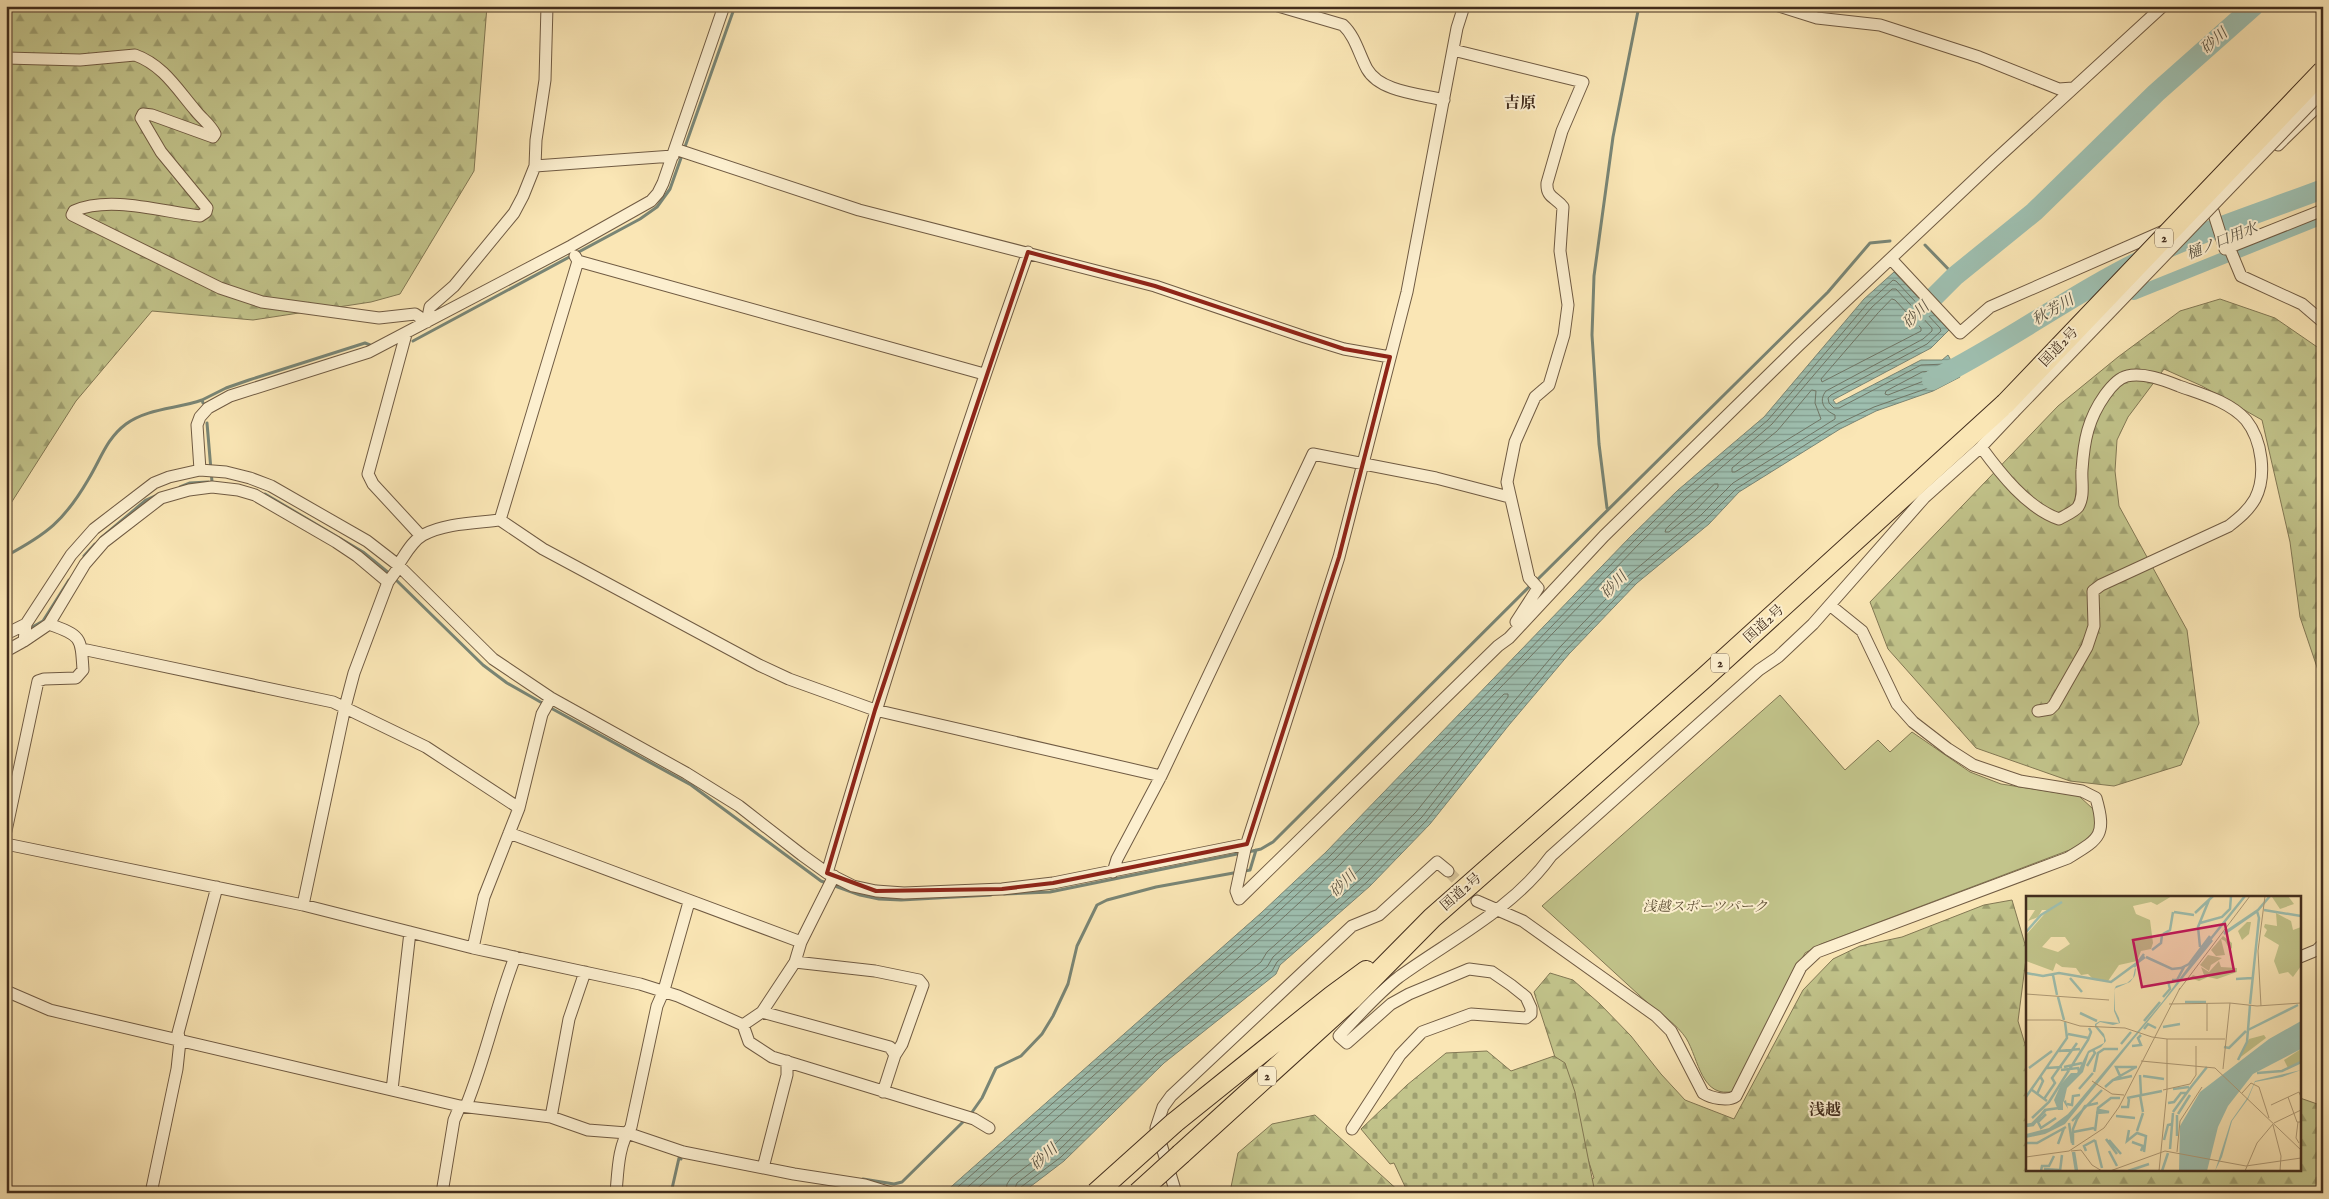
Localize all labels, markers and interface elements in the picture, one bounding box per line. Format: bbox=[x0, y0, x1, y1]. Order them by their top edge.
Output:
water label: 砂川 bbox=[2196, 23, 2233, 58]
district label: 吉原 bbox=[1504, 94, 1536, 114]
water label: 樋ノ口用水 bbox=[2184, 217, 2262, 264]
road number: 2 bbox=[2155, 228, 2173, 248]
water label: 秋芳川 bbox=[2029, 290, 2079, 329]
water label: 砂川 bbox=[1899, 296, 1935, 332]
street label: 国道2号 bbox=[2036, 323, 2082, 371]
water label: 砂川 bbox=[1597, 566, 1633, 602]
street label: 国道2号 bbox=[1740, 601, 1788, 647]
road number: 2 bbox=[1711, 654, 1729, 672]
water label: 砂川 bbox=[1326, 865, 1362, 901]
street label: 国道2号 bbox=[1437, 869, 1485, 915]
inset map bbox=[2026, 896, 2302, 1172]
park label: 浅越スポーツパーク bbox=[1642, 898, 1768, 916]
road number: 2 bbox=[1258, 1066, 1276, 1086]
district label: 浅越 bbox=[1809, 1101, 1841, 1121]
water label: 砂川 bbox=[1026, 1139, 1063, 1174]

